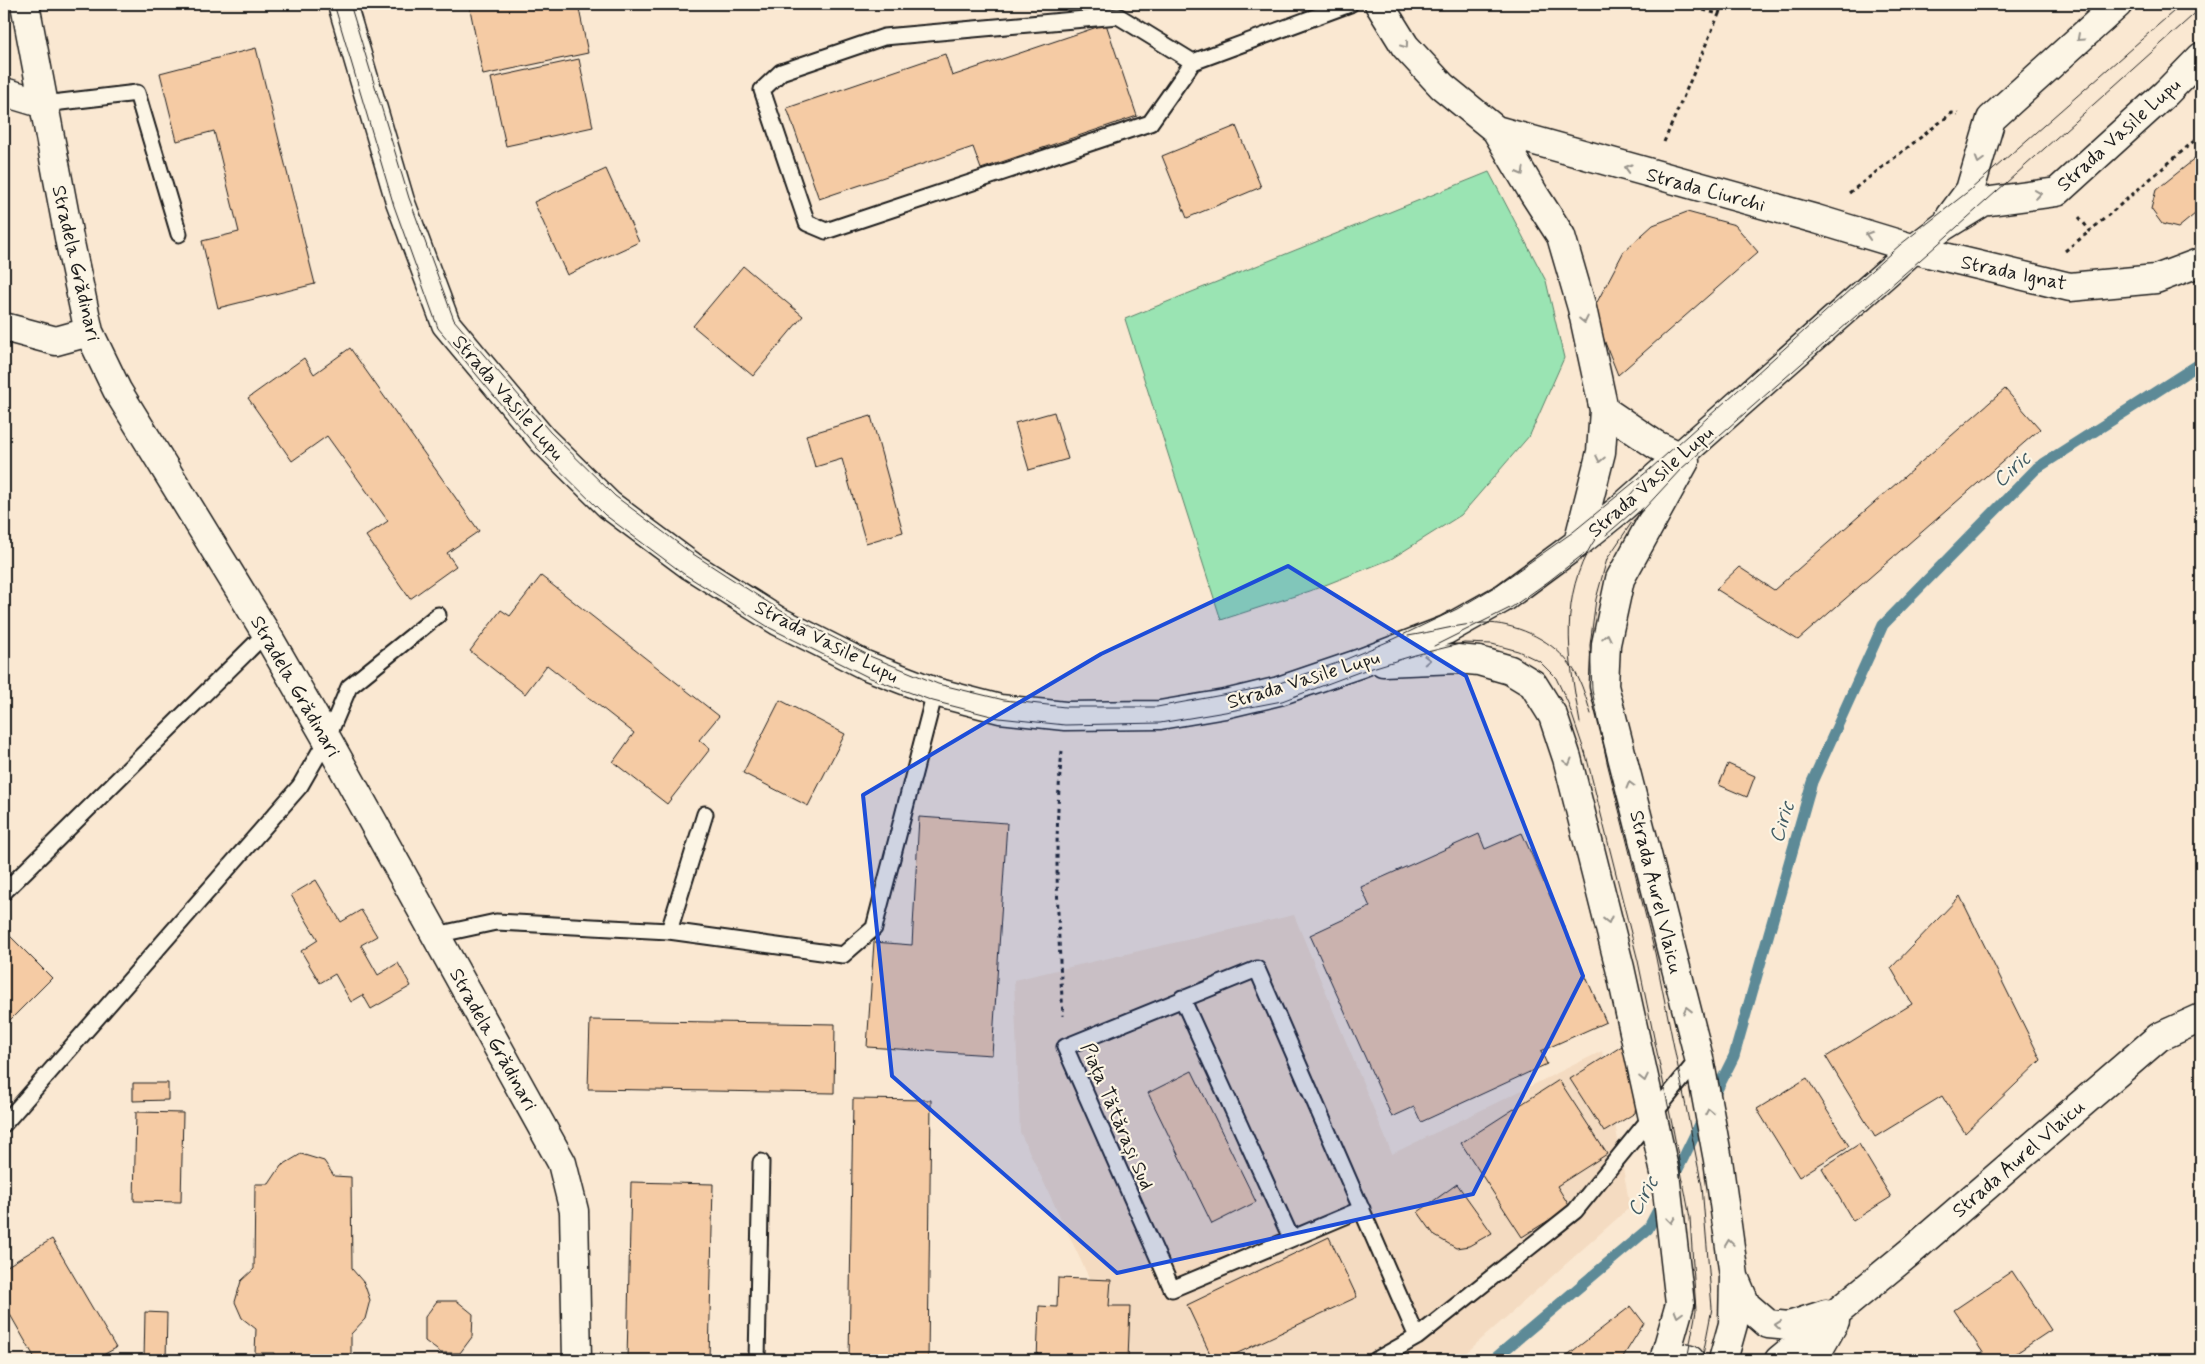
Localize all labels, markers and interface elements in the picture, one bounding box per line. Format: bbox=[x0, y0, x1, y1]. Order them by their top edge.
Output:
one-way arrow bbox=[2076, 32, 2085, 41]
one-way arrow bbox=[1399, 39, 1408, 49]
street label: Strada Vasile Lupu bbox=[2051, 72, 2187, 198]
one-way arrow bbox=[1974, 155, 1984, 163]
street label: Strada Ciurchi bbox=[1643, 162, 1768, 219]
one-way arrow bbox=[1624, 163, 1632, 173]
one-way arrow bbox=[1514, 167, 1524, 176]
street label: Stradela Grădinari bbox=[44, 183, 107, 344]
one-way arrow bbox=[2033, 190, 2042, 200]
one-way arrow bbox=[1865, 230, 1873, 240]
street label: Strada Ignat bbox=[1958, 249, 2069, 298]
one-way arrow bbox=[1578, 315, 1589, 324]
street label: Strada Vasile Lupu bbox=[446, 329, 570, 467]
street label: Strada Vasile Lupu bbox=[1582, 420, 1720, 544]
water label: Ciric bbox=[1987, 444, 2038, 494]
one-way arrow bbox=[1595, 454, 1605, 463]
street label: Strada Vasile Lupu bbox=[750, 594, 903, 690]
street label: Stradela Grădinari bbox=[243, 611, 346, 762]
one-way arrow bbox=[1602, 633, 1612, 642]
street label: Strada Vasile Lupu bbox=[1224, 644, 1383, 716]
one-way arrow bbox=[1424, 655, 1432, 666]
one-way arrow bbox=[1562, 758, 1572, 766]
one-way arrow bbox=[1625, 780, 1636, 789]
water label: Ciric bbox=[1763, 797, 1802, 846]
street label: Strada Aurel Vlaicu bbox=[1622, 808, 1689, 977]
one-way arrow bbox=[1602, 915, 1612, 923]
street label: Stradela Grădinari bbox=[442, 964, 543, 1116]
one-way arrow bbox=[1682, 1006, 1693, 1015]
street label: Piața Tătărași Sud bbox=[1073, 1039, 1160, 1194]
one-way arrow bbox=[1638, 1074, 1649, 1083]
street label: Strada Aurel Vlaicu bbox=[1947, 1094, 2091, 1224]
one-way arrow bbox=[1704, 1108, 1715, 1117]
water label: Ciric bbox=[1621, 1170, 1666, 1221]
one-way arrow bbox=[1665, 1216, 1676, 1224]
one-way arrow bbox=[1725, 1239, 1735, 1248]
one-way arrow bbox=[1673, 1309, 1683, 1317]
one-way arrow bbox=[1774, 1320, 1782, 1331]

